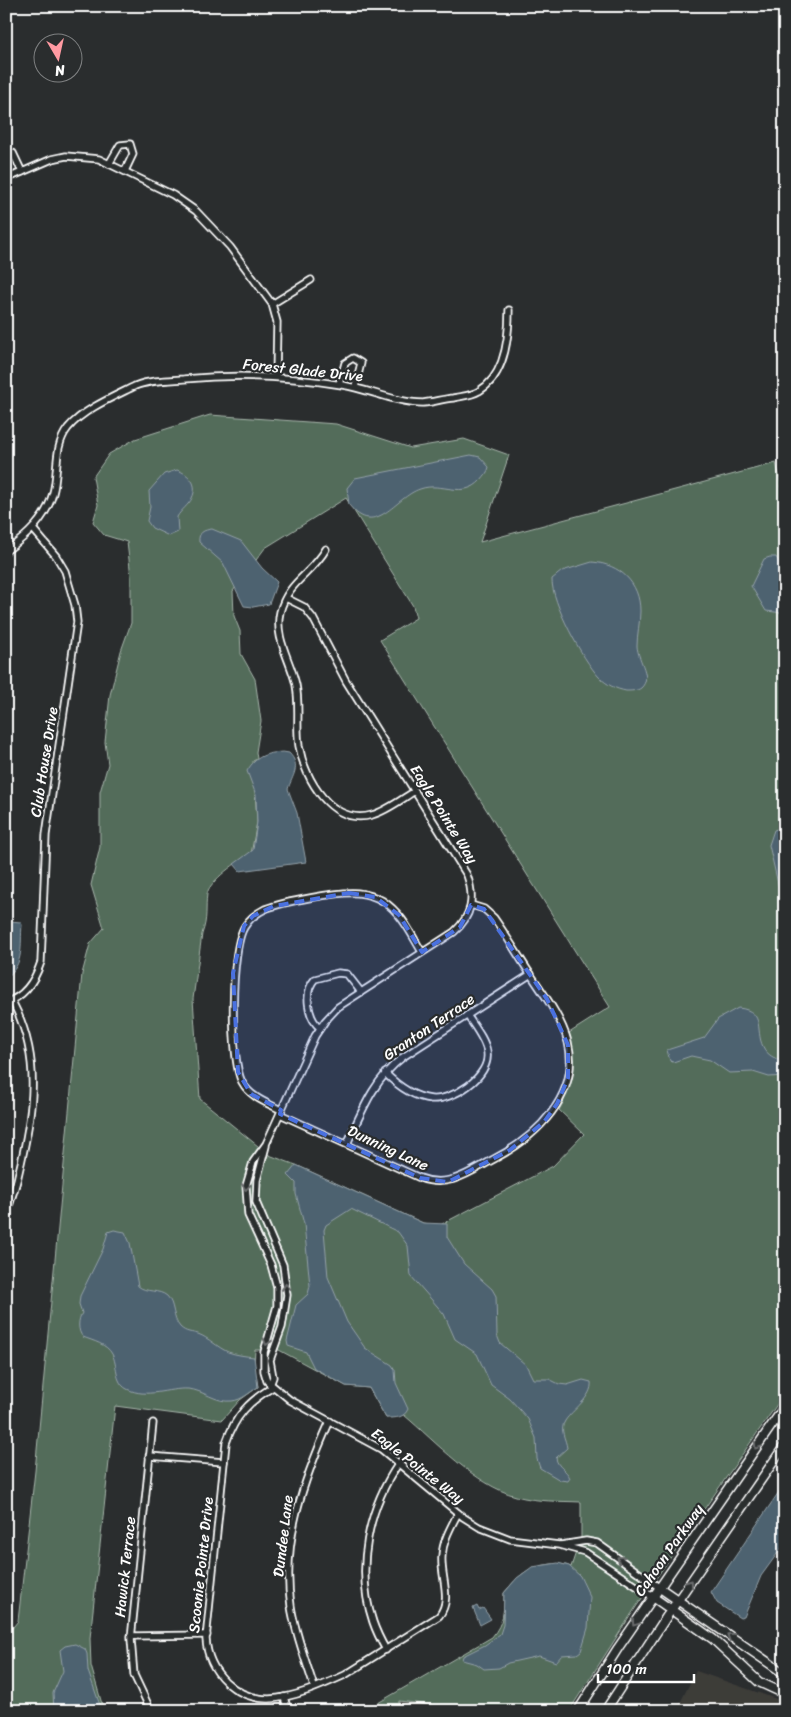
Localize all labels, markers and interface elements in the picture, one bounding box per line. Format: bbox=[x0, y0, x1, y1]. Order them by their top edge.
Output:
north arrow bbox=[32, 32, 82, 82]
text: N bbox=[53, 57, 68, 83]
street label: Forest Glade Drive bbox=[242, 351, 364, 389]
street label: Club House Drive bbox=[22, 705, 66, 819]
street label: Eagle Pointe Way bbox=[403, 759, 485, 869]
street label: Granton Terrace bbox=[378, 986, 480, 1067]
street label: Dunning Lane bbox=[343, 1118, 433, 1178]
one-way arrow bbox=[241, 1183, 252, 1191]
one-way arrow bbox=[281, 1283, 292, 1291]
one-way arrow bbox=[263, 1337, 273, 1346]
street label: Eagle Pointe Way bbox=[365, 1421, 471, 1511]
one-way arrow bbox=[754, 1440, 763, 1450]
street label: Dundee Lane bbox=[265, 1493, 301, 1578]
street label: Scoonie Pointe Drive bbox=[181, 1496, 221, 1634]
street label: Cahoon Parkway bbox=[627, 1498, 711, 1602]
street label: Hawick Terrace bbox=[107, 1515, 143, 1619]
one-way arrow bbox=[617, 1557, 626, 1565]
one-way arrow bbox=[684, 1579, 693, 1588]
one-way arrow bbox=[632, 1617, 641, 1627]
one-way arrow bbox=[727, 1633, 736, 1642]
scale bar bbox=[598, 1652, 695, 1684]
text: 100 m bbox=[606, 1656, 647, 1682]

